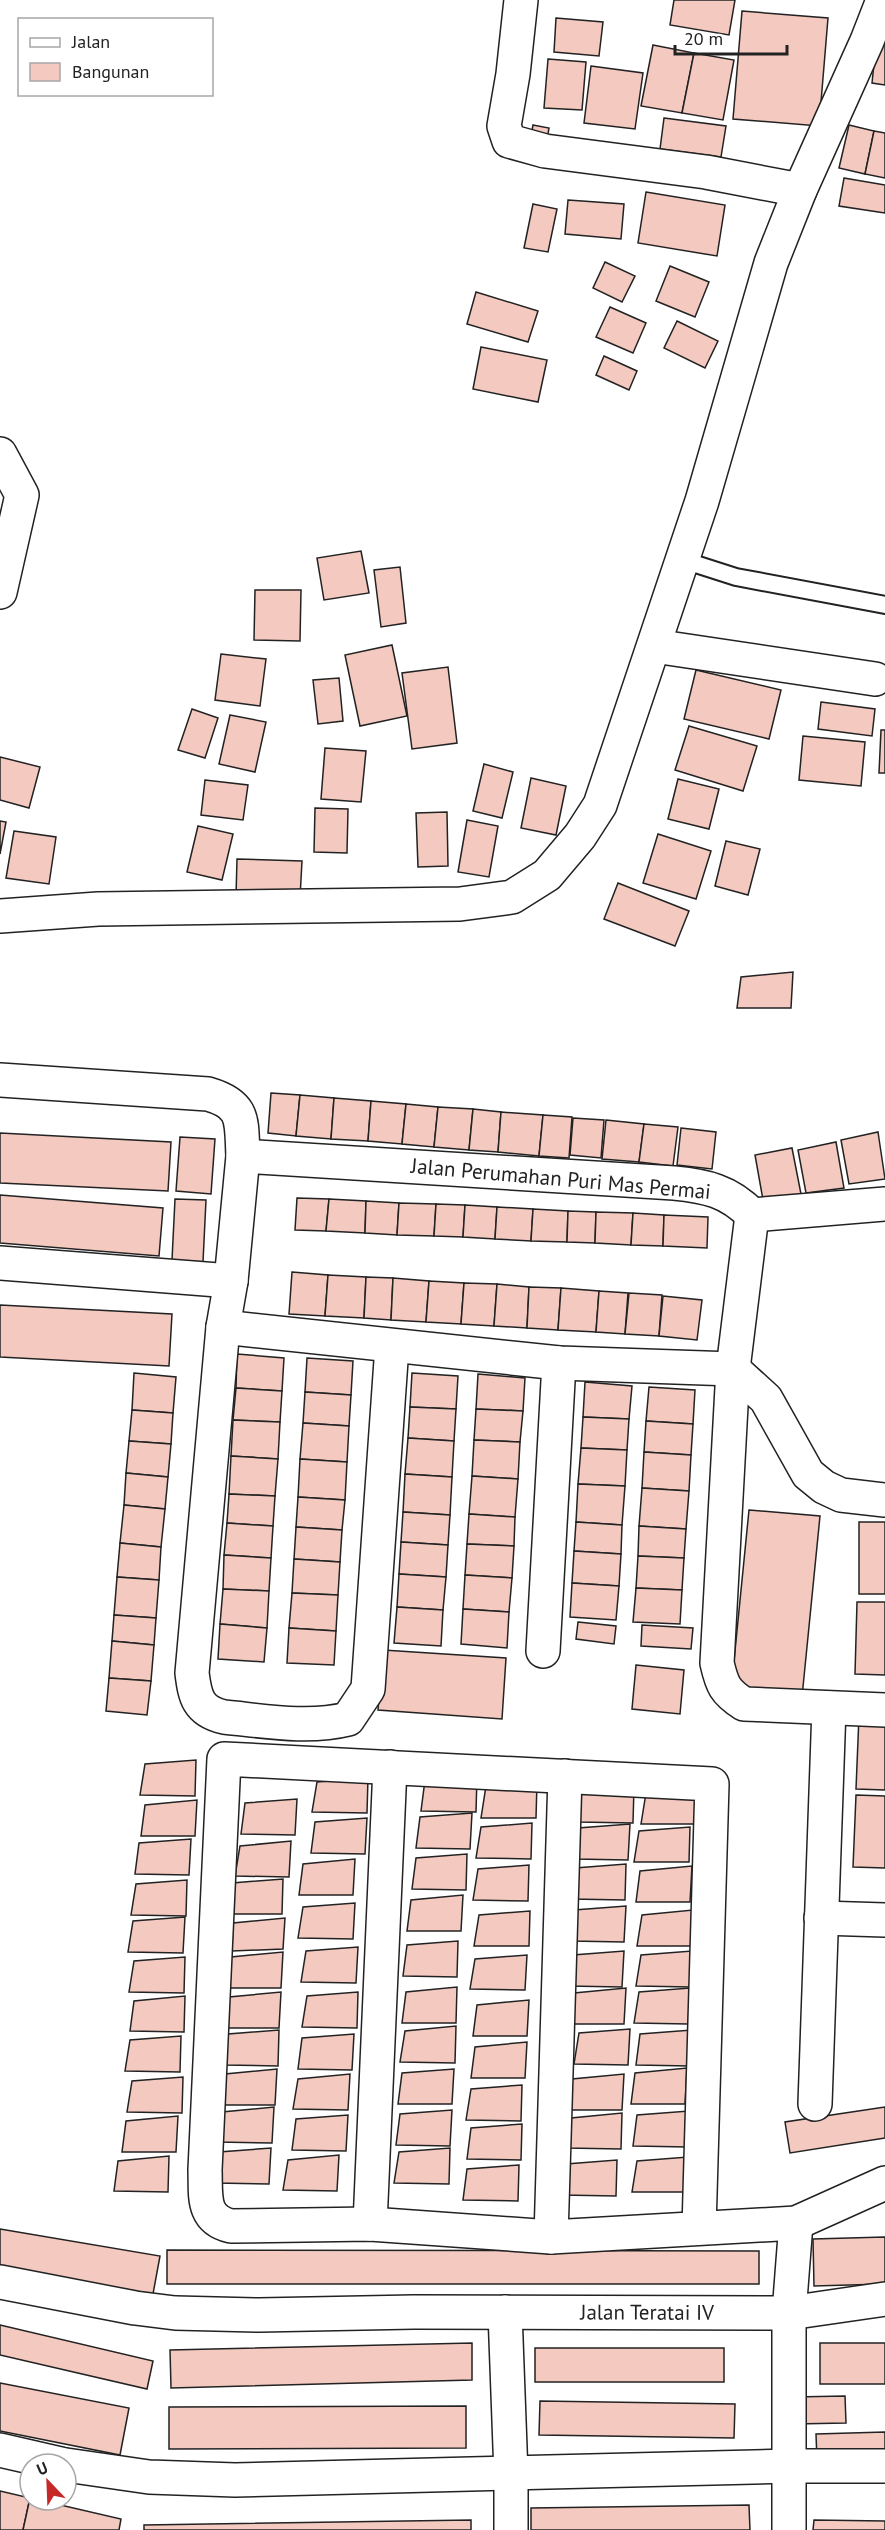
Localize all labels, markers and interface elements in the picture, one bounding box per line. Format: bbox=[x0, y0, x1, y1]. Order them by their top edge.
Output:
legend bbox=[18, 18, 213, 96]
scale bar bbox=[675, 18, 788, 56]
text: 20 m bbox=[684, 27, 723, 50]
text: Jalan bbox=[71, 30, 110, 53]
text: Bangunan bbox=[72, 60, 149, 83]
street label: Jalan Perumahan Puri Mas Permai bbox=[409, 1152, 712, 1205]
street label: Jalan Teratai IV bbox=[579, 2298, 714, 2326]
north arrow bbox=[18, 2452, 78, 2512]
text: U bbox=[34, 2457, 51, 2479]

